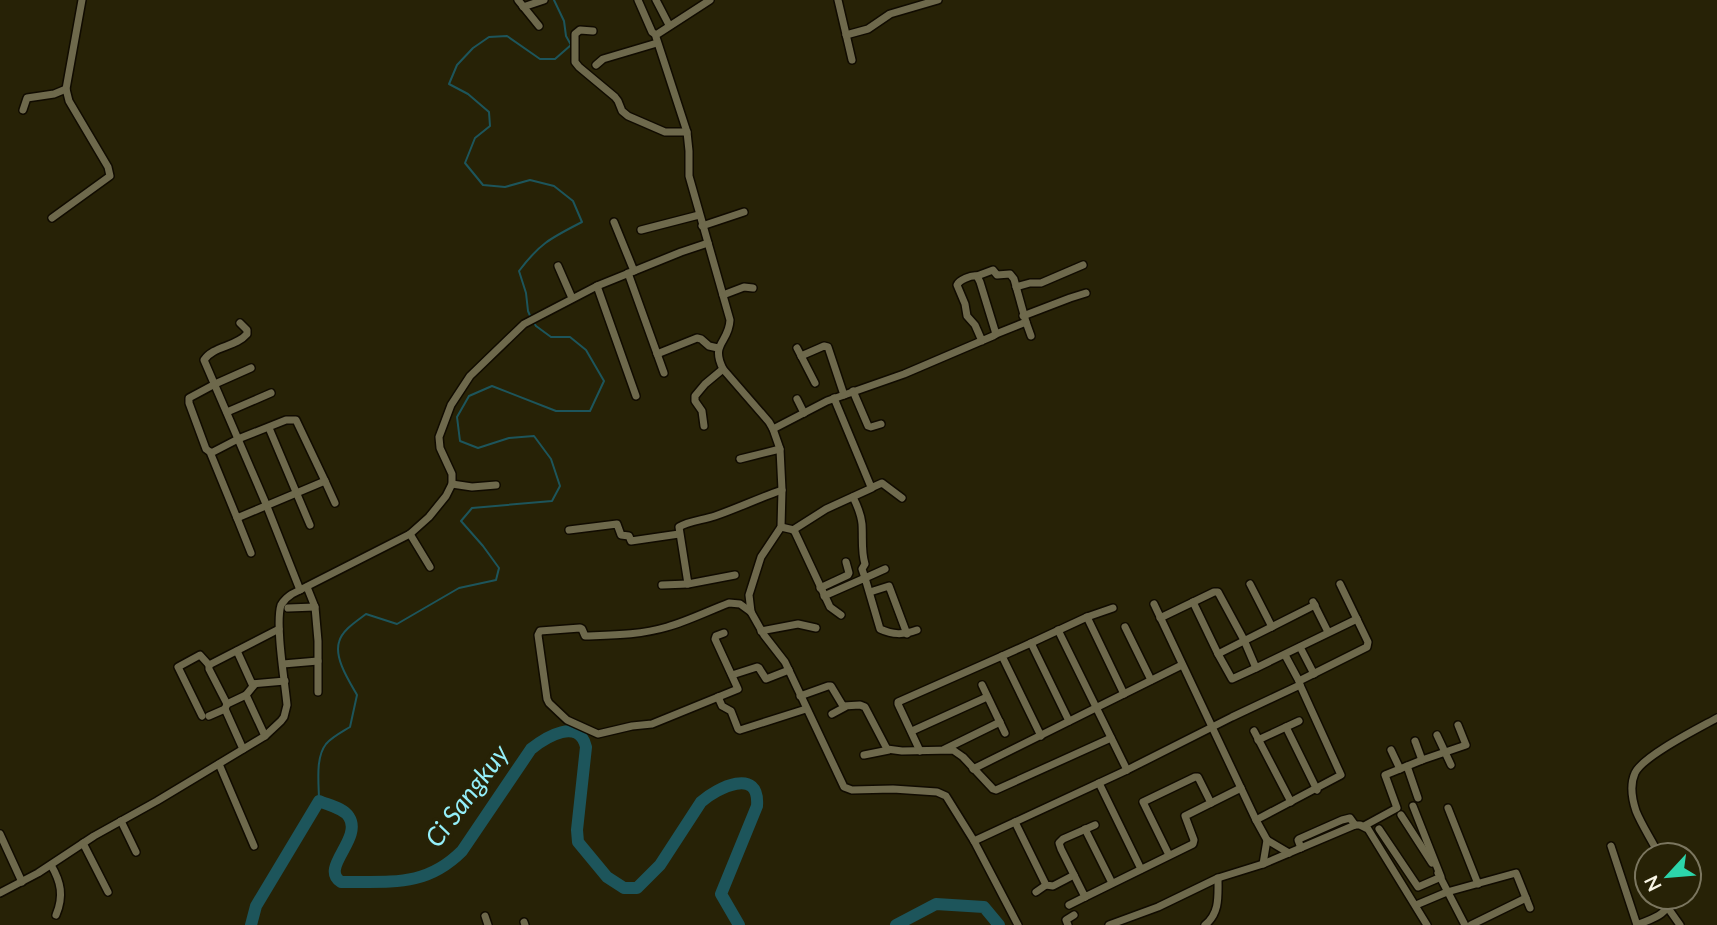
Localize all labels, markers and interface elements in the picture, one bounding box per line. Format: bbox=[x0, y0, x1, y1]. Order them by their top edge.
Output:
water label: Ci Sangkuy bbox=[417, 738, 515, 853]
north arrow bbox=[1633, 841, 1703, 911]
text: N bbox=[1639, 872, 1666, 895]

